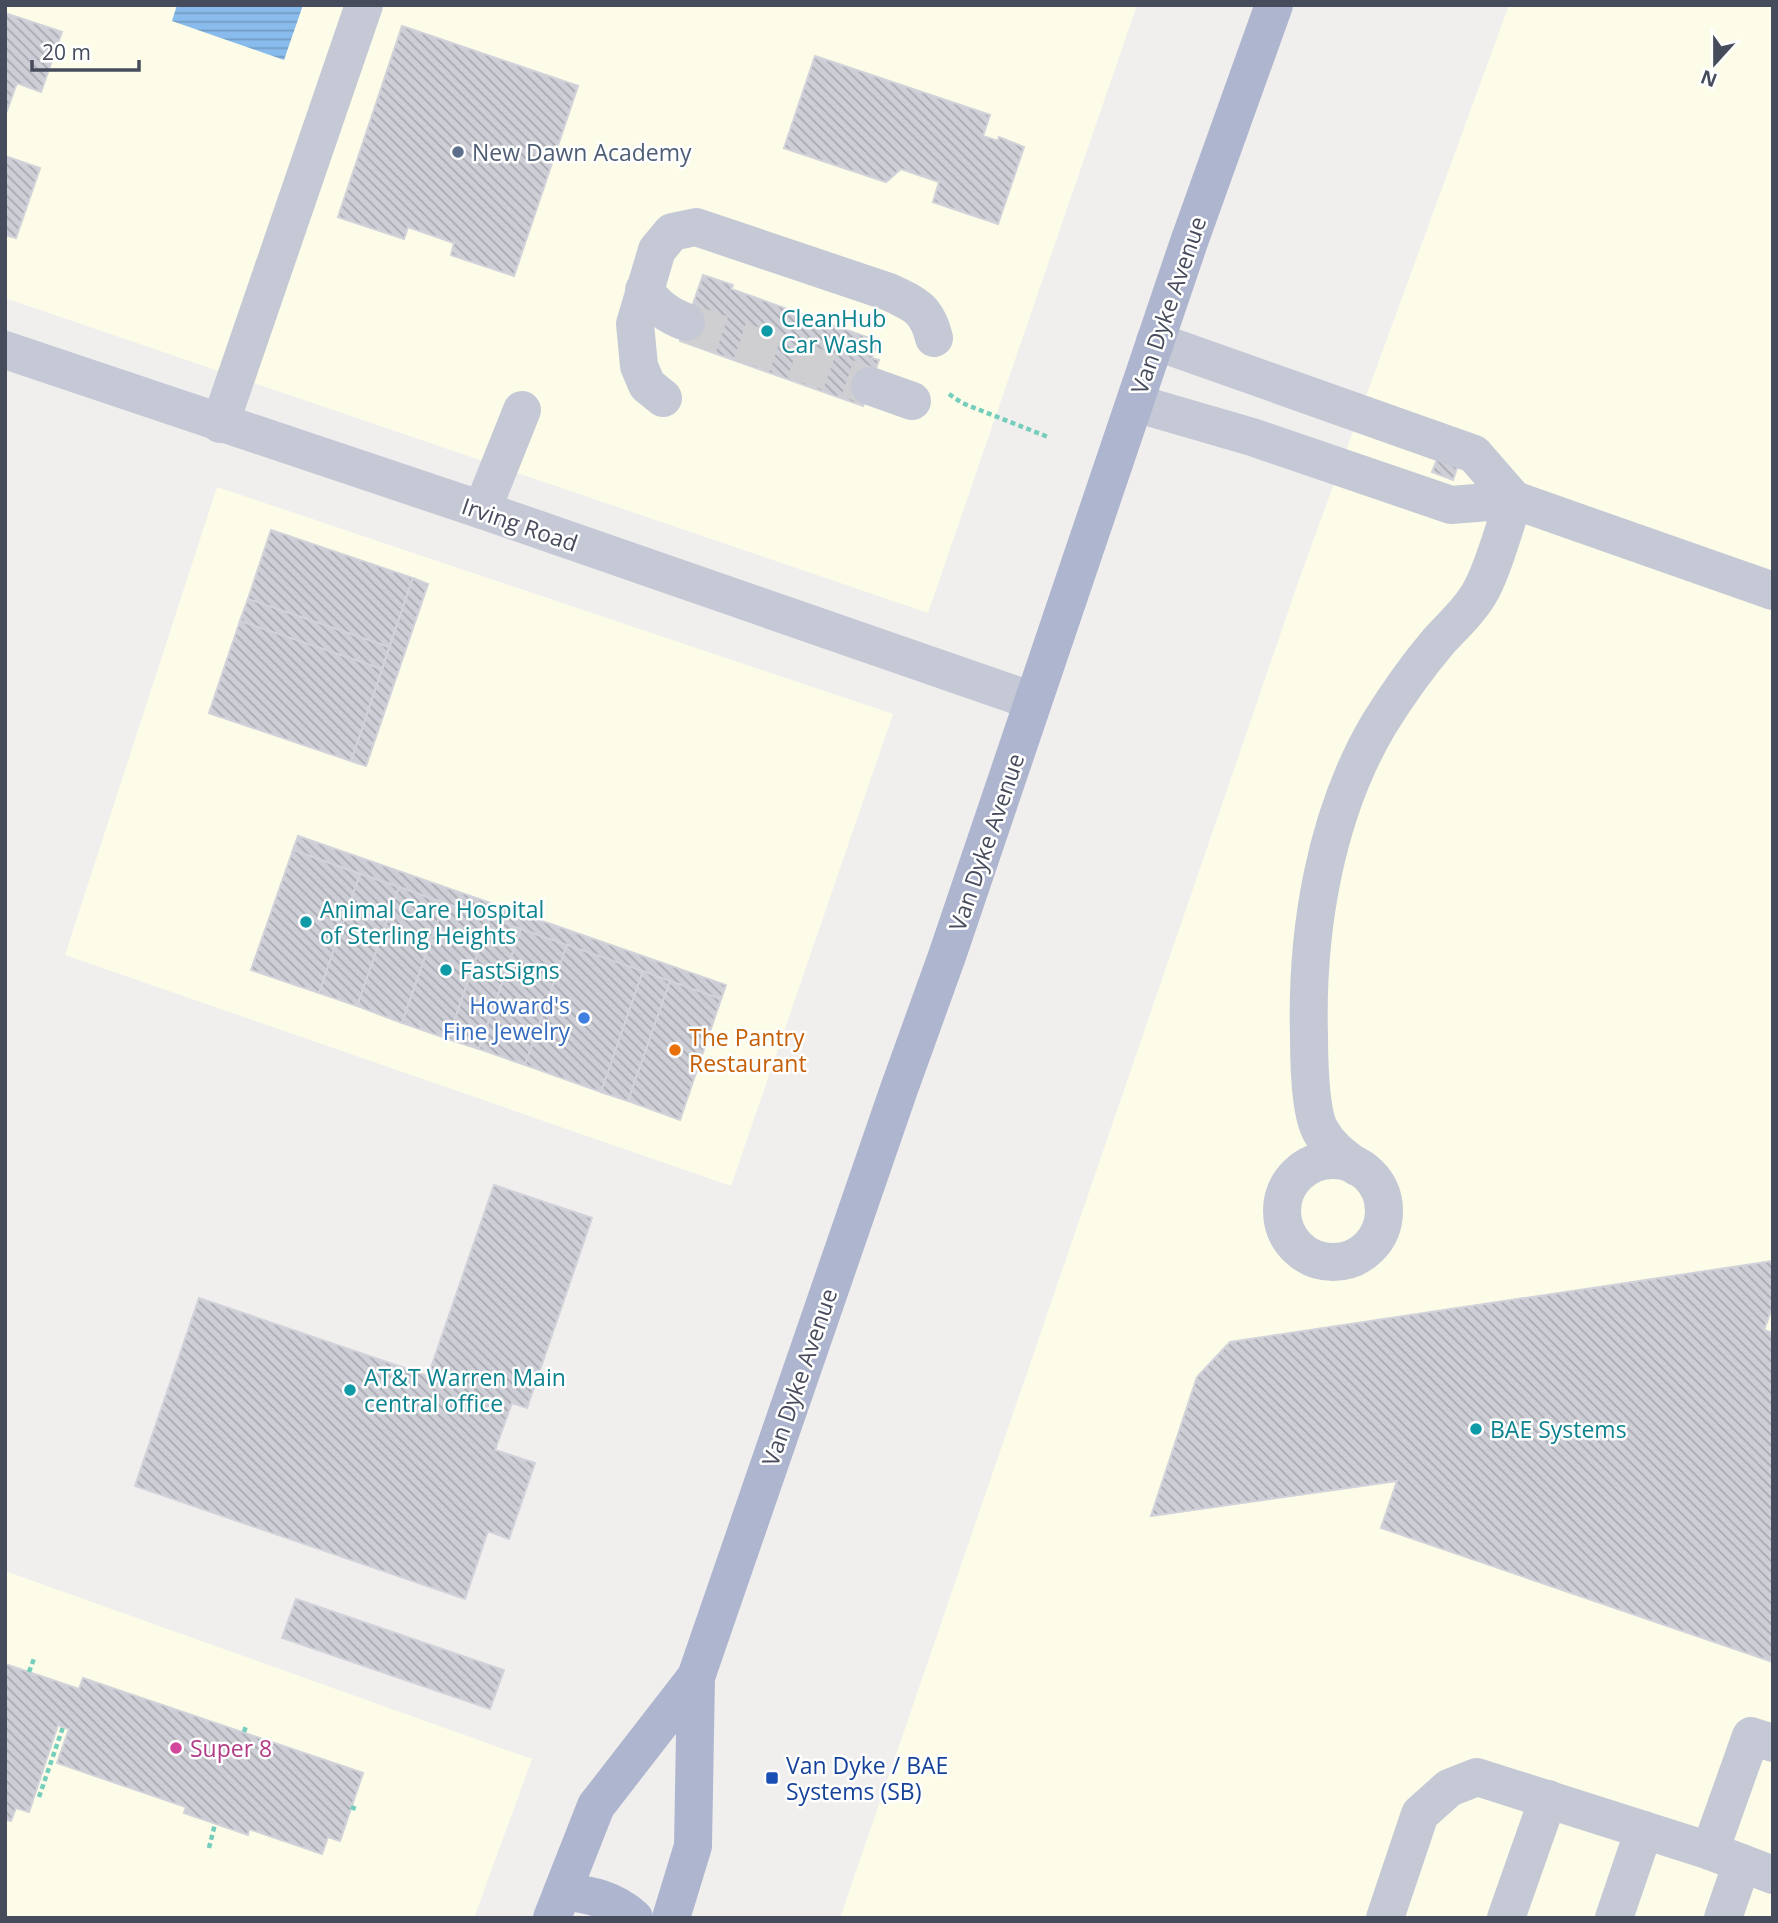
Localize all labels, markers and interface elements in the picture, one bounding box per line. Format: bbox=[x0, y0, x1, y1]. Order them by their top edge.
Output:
scale bar bbox=[32, 28, 138, 72]
north arrow bbox=[1680, 28, 1750, 98]
text: 20 m bbox=[42, 38, 91, 66]
text: N bbox=[1697, 64, 1721, 94]
place label: New Dawn Academy bbox=[472, 136, 692, 168]
marker: New Dawn Academy bbox=[450, 144, 466, 160]
street label: Van Dyke Avenue bbox=[1123, 212, 1213, 398]
place label: CleanHub Car Wash bbox=[781, 302, 886, 360]
marker: CleanHub Car Wash bbox=[759, 323, 775, 339]
street label: Irving Road bbox=[458, 489, 582, 559]
street label: Van Dyke Avenue bbox=[941, 749, 1031, 935]
place label: Animal Care Hospital of Sterling Heights bbox=[320, 893, 544, 951]
marker: Animal Care Hospital of Sterling Heights bbox=[298, 914, 314, 930]
place label: FastSigns bbox=[460, 954, 560, 986]
marker: FastSigns bbox=[438, 962, 454, 978]
place label: Howard's Fine Jewelry bbox=[443, 989, 570, 1047]
marker: Howard's Fine Jewelry bbox=[576, 1010, 592, 1026]
place label: The Pantry Restaurant bbox=[689, 1021, 807, 1079]
marker: The Pantry Restaurant bbox=[667, 1042, 683, 1058]
street label: Van Dyke Avenue bbox=[754, 1284, 844, 1470]
place label: AT&T Warren Main central office bbox=[364, 1361, 566, 1419]
marker: AT&T Warren Main central office bbox=[342, 1382, 358, 1398]
place label: BAE Systems bbox=[1490, 1413, 1627, 1445]
marker: BAE Systems bbox=[1468, 1421, 1484, 1437]
place label: Super 8 bbox=[190, 1732, 272, 1764]
marker: Super 8 bbox=[168, 1740, 184, 1756]
place label: Van Dyke / BAE Systems (SB) bbox=[786, 1749, 948, 1807]
marker: Van Dyke / BAE Systems (SB) bbox=[764, 1770, 780, 1786]

